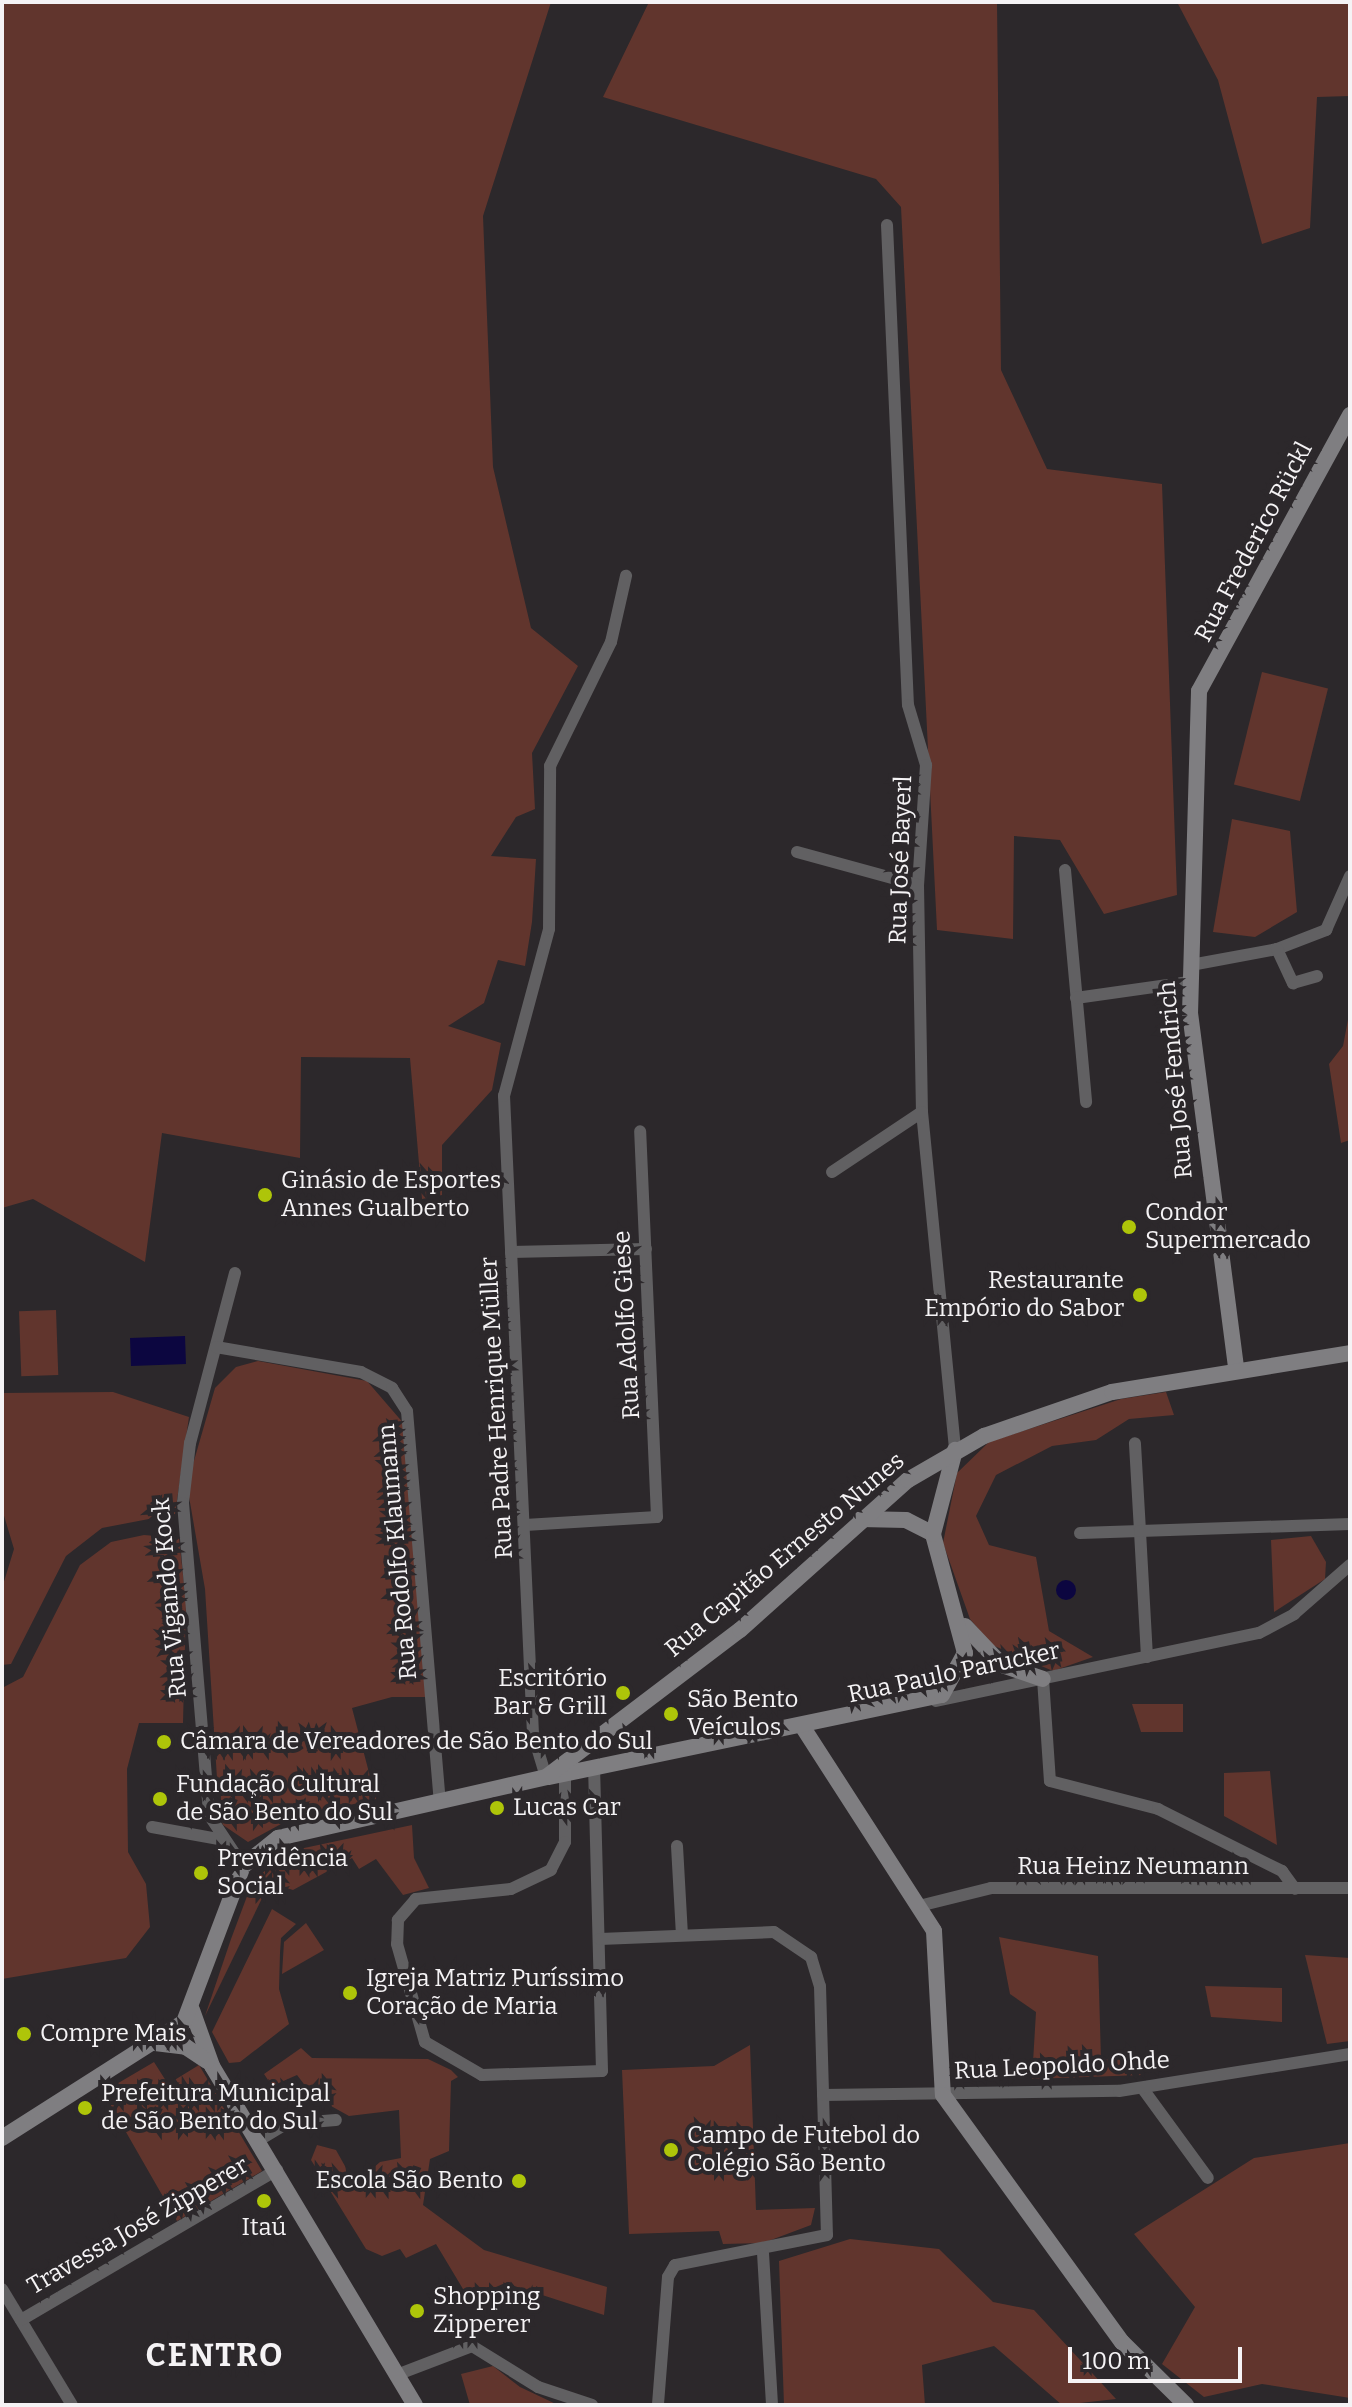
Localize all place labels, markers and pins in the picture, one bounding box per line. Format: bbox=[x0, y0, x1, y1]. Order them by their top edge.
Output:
place label: Ginásio de Esportes Annes Gualberto bbox=[281, 1167, 501, 1223]
marker: Ginásio de Esportes Annes Gualberto bbox=[256, 1186, 274, 1204]
place label: Condor Supermercado bbox=[1145, 1199, 1311, 1255]
marker: Condor Supermercado bbox=[1120, 1218, 1138, 1236]
place label: Restaurante Empório do Sabor bbox=[924, 1267, 1124, 1323]
marker: Restaurante Empório do Sabor bbox=[1131, 1286, 1149, 1304]
place label: Escritório Bar & Grill bbox=[493, 1665, 607, 1721]
marker: Escritório Bar & Grill bbox=[614, 1684, 632, 1702]
place label: São Bento Veículos bbox=[687, 1686, 798, 1742]
marker: São Bento Veículos bbox=[662, 1705, 680, 1723]
place label: Câmara de Vereadores de São Bento do Sul bbox=[180, 1728, 653, 1756]
marker: Câmara de Vereadores de São Bento do Sul bbox=[155, 1733, 173, 1751]
place label: Fundação Cultural de São Bento do Sul bbox=[176, 1771, 393, 1827]
marker: Fundação Cultural de São Bento do Sul bbox=[151, 1790, 169, 1808]
place label: Lucas Car bbox=[513, 1794, 621, 1822]
marker: Lucas Car bbox=[488, 1799, 506, 1817]
place label: Previdência Social bbox=[217, 1845, 348, 1901]
marker: Previdência Social bbox=[192, 1864, 210, 1882]
place label: Igreja Matriz Puríssimo Coração de Maria bbox=[366, 1965, 624, 2021]
marker: Igreja Matriz Puríssimo Coração de Maria bbox=[341, 1984, 359, 2002]
place label: Compre Mais bbox=[40, 2020, 187, 2048]
marker: Compre Mais bbox=[15, 2025, 33, 2043]
place label: Prefeitura Municipal de São Bento do Sul bbox=[101, 2080, 330, 2136]
marker: Prefeitura Municipal de São Bento do Sul bbox=[76, 2099, 94, 2117]
place label: Campo de Futebol do Colégio São Bento bbox=[687, 2122, 920, 2178]
marker: Campo de Futebol do Colégio São Bento bbox=[662, 2141, 680, 2159]
place label: Escola São Bento bbox=[316, 2167, 503, 2195]
marker: Escola São Bento bbox=[510, 2172, 528, 2190]
marker: Itaú bbox=[255, 2192, 273, 2210]
place label: Itaú bbox=[242, 2214, 286, 2242]
place label: Shopping Zipperer bbox=[433, 2283, 540, 2339]
marker: Shopping Zipperer bbox=[408, 2302, 426, 2320]

